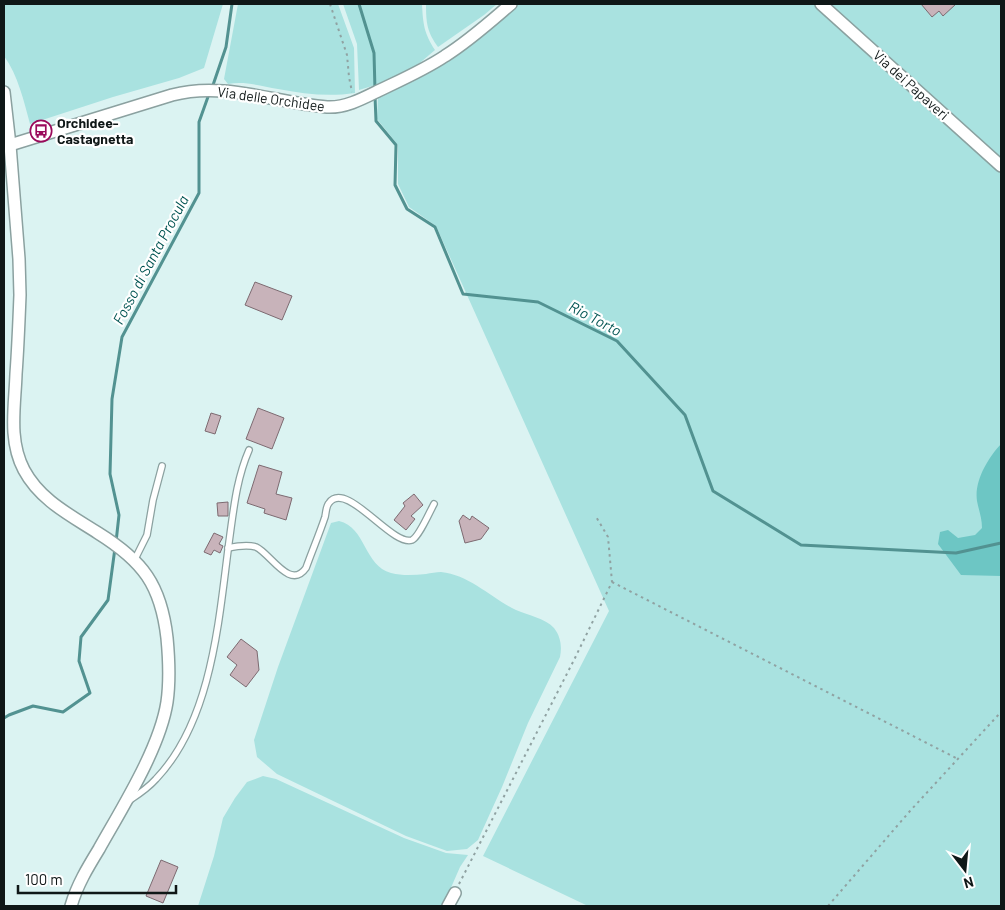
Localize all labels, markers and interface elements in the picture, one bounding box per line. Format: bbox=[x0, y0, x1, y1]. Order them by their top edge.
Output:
street label: Via dei Papaveri bbox=[870, 46, 953, 123]
street label: Via delle Orchidee bbox=[216, 83, 326, 114]
place label: Orchidee- Castagnetta bbox=[57, 114, 134, 147]
bus stop icon: Orchidee- Castagnetta bbox=[29, 119, 53, 143]
water label: Fosso di Santa Procula bbox=[108, 192, 192, 327]
water label: Rio Torto bbox=[566, 297, 625, 340]
north arrow bbox=[940, 845, 990, 895]
scale bar bbox=[18, 862, 175, 894]
text: 100 m bbox=[25, 870, 63, 888]
text: N bbox=[962, 874, 976, 892]

